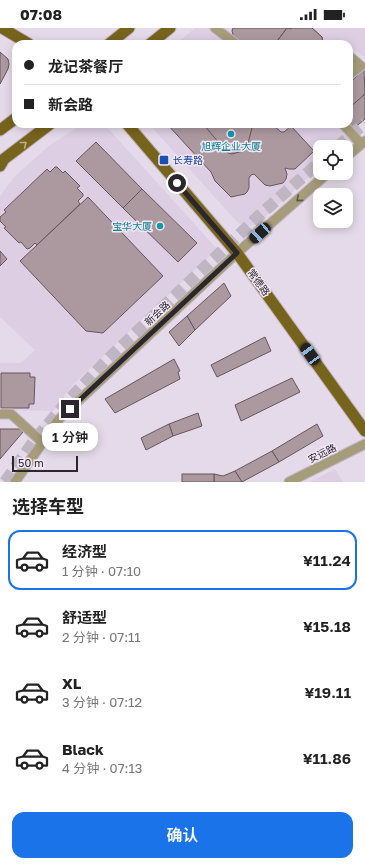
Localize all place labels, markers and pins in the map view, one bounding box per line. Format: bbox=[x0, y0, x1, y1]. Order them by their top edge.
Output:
marker: 旭辉企业大厦 bbox=[226, 129, 236, 139]
place label: 旭辉企业大厦 bbox=[201, 140, 261, 152]
marker: 长寿路 bbox=[158, 154, 170, 166]
place label: 长寿路 bbox=[173, 154, 203, 166]
place label: 宝华大厦 bbox=[112, 220, 152, 232]
marker: 宝华大厦 bbox=[155, 221, 165, 231]

